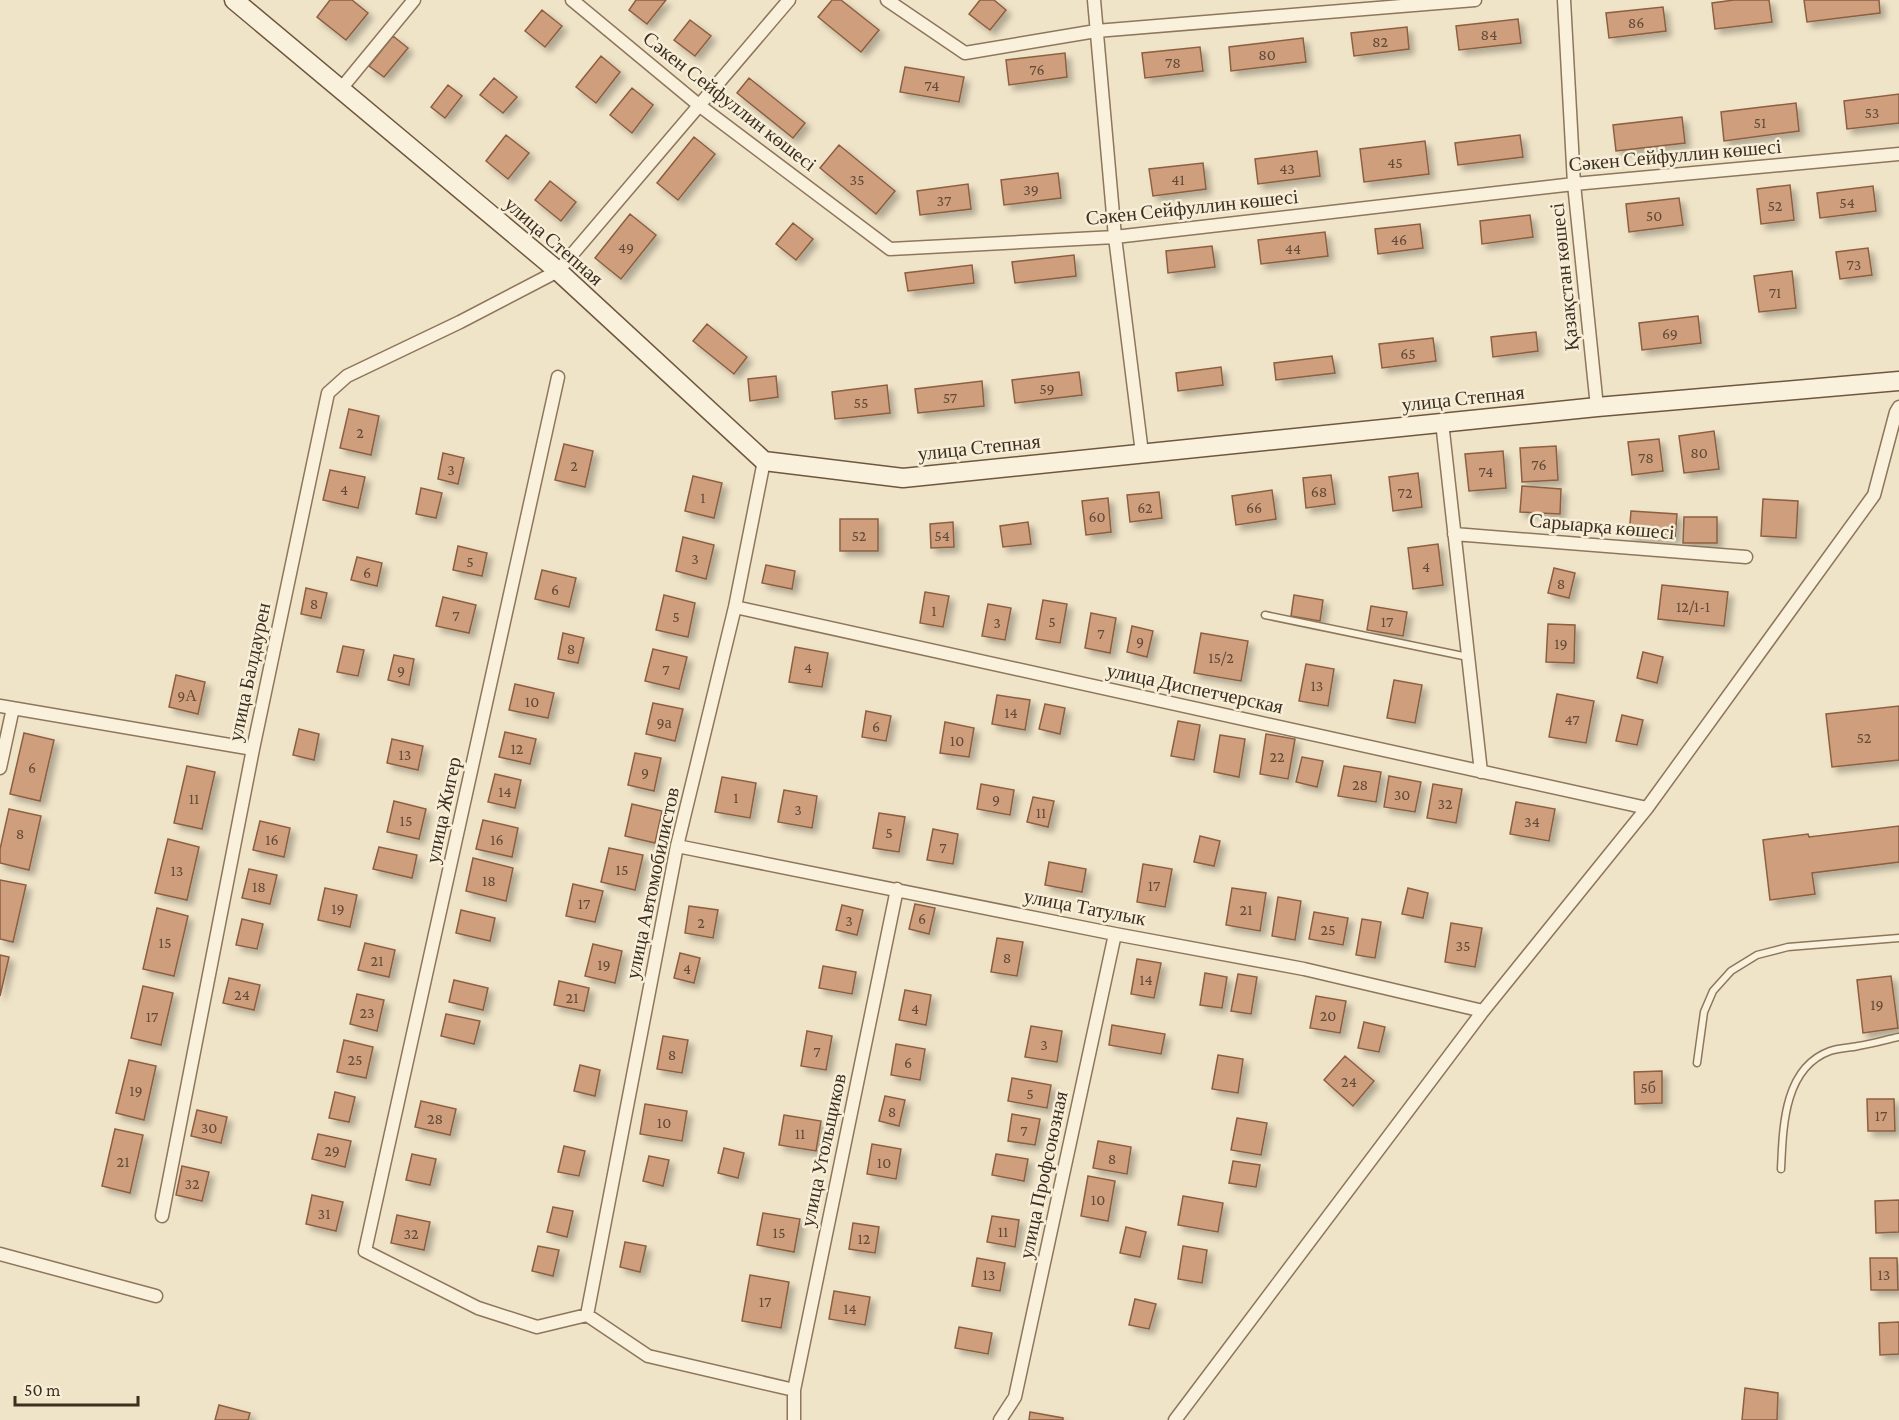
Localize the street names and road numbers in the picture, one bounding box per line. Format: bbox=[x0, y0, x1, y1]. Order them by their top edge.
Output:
street label: Сәкен Сейфуллин көшесі bbox=[638, 27, 821, 176]
street label: Сәкен Сейфуллин көшесі bbox=[1568, 135, 1783, 176]
street label: Сәкен Сейфуллин көшесі bbox=[1085, 185, 1300, 230]
street label: улица Степная bbox=[500, 192, 608, 291]
street label: Қазақстан көшесі bbox=[1545, 201, 1584, 352]
street label: улица Степная bbox=[1401, 381, 1526, 416]
street label: улица Степная bbox=[917, 430, 1042, 465]
street label: Сарыарқа көшесі bbox=[1528, 509, 1676, 544]
street label: улица Балдаурен bbox=[224, 600, 275, 744]
street label: улица Диспетчерская bbox=[1104, 659, 1285, 718]
street label: улица Жигер bbox=[421, 755, 466, 866]
street label: улица Автомобилистов bbox=[621, 785, 684, 981]
street label: улица Татулык bbox=[1022, 884, 1148, 931]
street label: улица Угольщиков bbox=[796, 1071, 851, 1229]
street label: улица Профсоюзная bbox=[1014, 1089, 1073, 1261]

